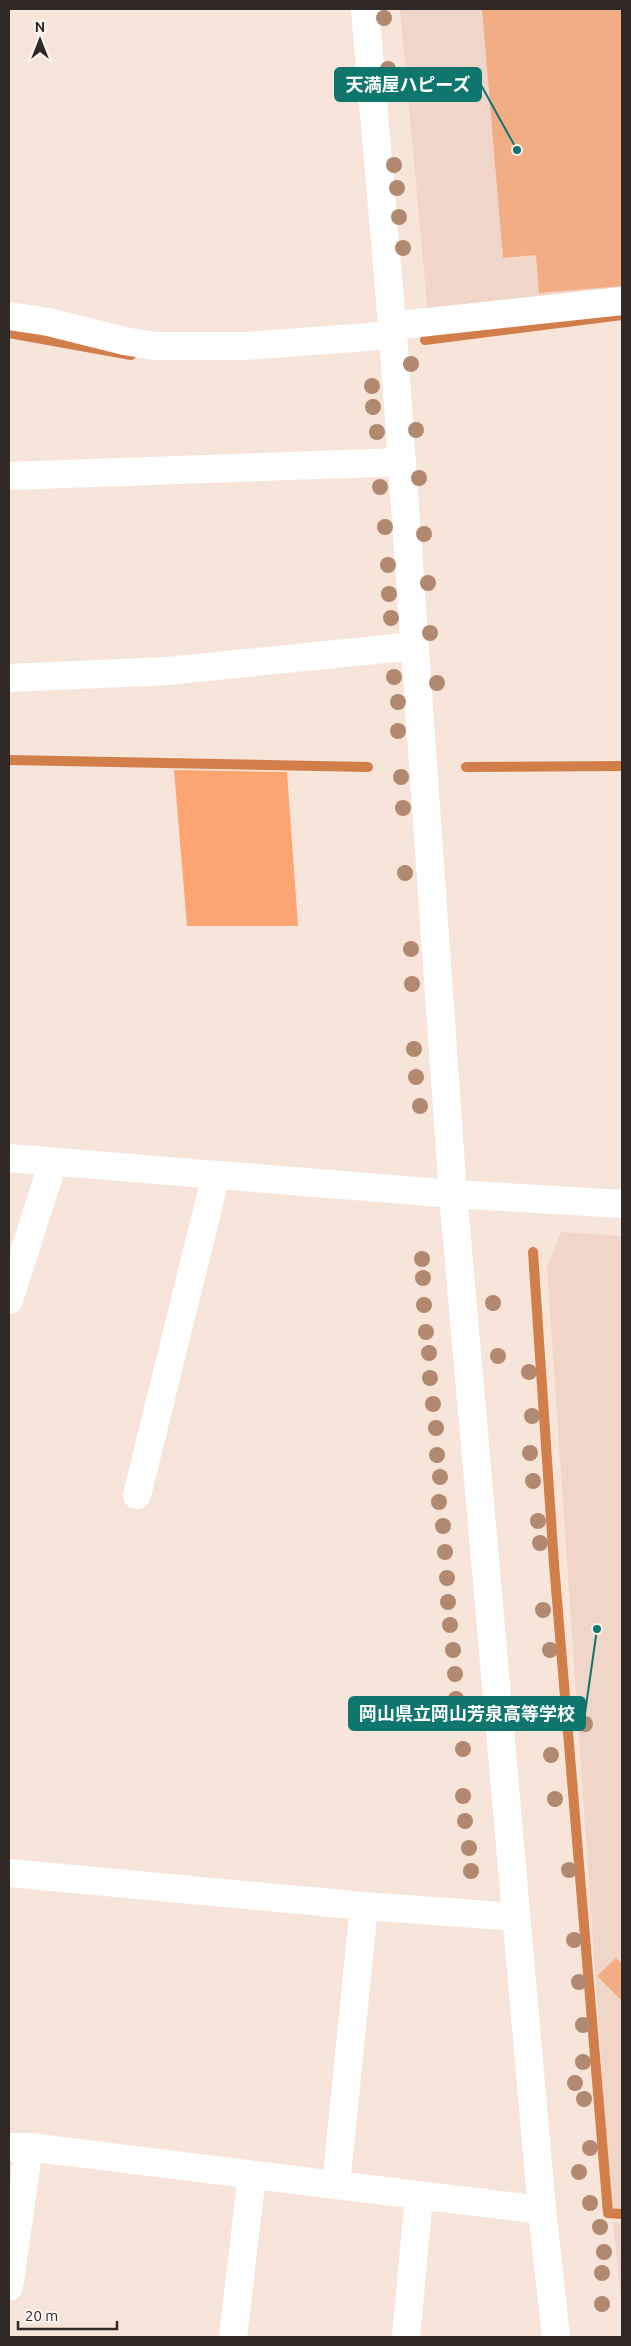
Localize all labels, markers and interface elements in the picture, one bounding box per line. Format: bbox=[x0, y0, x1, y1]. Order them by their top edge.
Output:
north arrow bbox=[15, 15, 65, 65]
text: N bbox=[35, 19, 45, 35]
callout: 天満屋ハピーズ bbox=[335, 68, 481, 101]
text: 天満屋ハピーズ bbox=[345, 74, 471, 94]
callout: 岡山県立岡山芳泉高等学校 bbox=[349, 1697, 585, 1730]
text: 岡山県立岡山芳泉高等学校 bbox=[359, 1703, 575, 1723]
scale bar bbox=[18, 2298, 116, 2330]
text: 20 m bbox=[25, 2307, 58, 2324]

